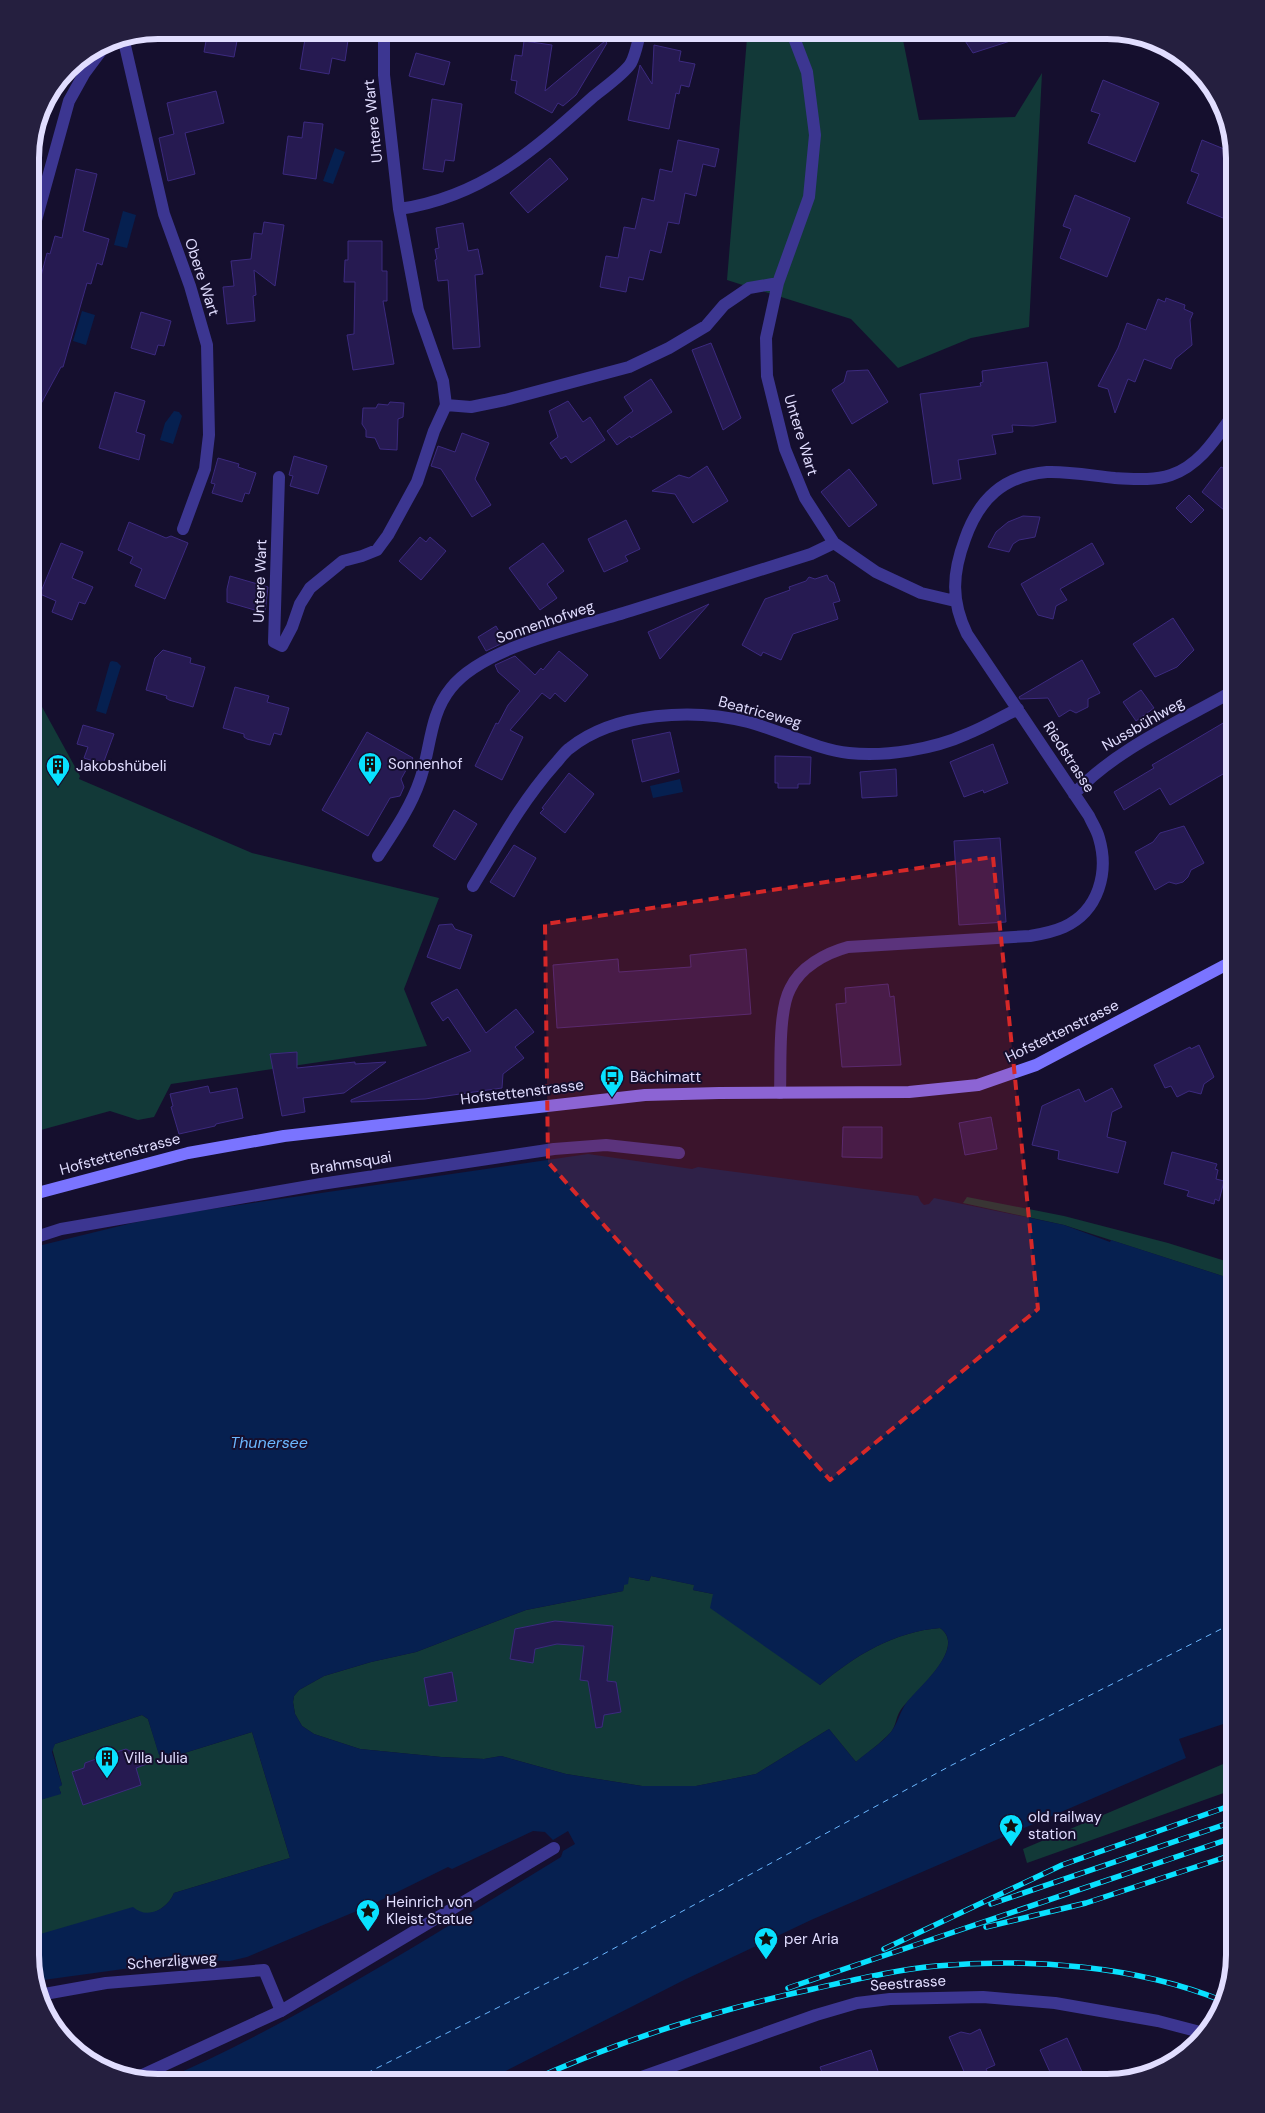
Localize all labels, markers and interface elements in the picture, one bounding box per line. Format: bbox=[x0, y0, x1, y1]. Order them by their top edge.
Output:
street label: Untere Wart bbox=[359, 78, 387, 164]
street label: Obere Wart bbox=[180, 236, 224, 319]
street label: Untere Wart bbox=[779, 392, 823, 478]
street label: Untere Wart bbox=[249, 539, 271, 623]
street label: Sonnenhofweg bbox=[493, 596, 597, 648]
street label: Beatriceweg bbox=[716, 691, 804, 733]
street label: Nussbühlweg bbox=[1098, 692, 1188, 756]
street label: Riedstrasse bbox=[1039, 718, 1099, 796]
building icon: Sonnenhof bbox=[357, 751, 383, 785]
building icon: Jakobshübeli bbox=[45, 753, 71, 787]
place label: Sonnenhof bbox=[388, 754, 463, 774]
place label: Jakobshübeli bbox=[76, 756, 167, 776]
street label: Hofstettenstrasse bbox=[1002, 995, 1122, 1067]
bus stop icon: Bächimatt bbox=[599, 1064, 625, 1098]
place label: Bächimatt bbox=[630, 1067, 701, 1087]
street label: Hofstettenstrasse bbox=[459, 1075, 585, 1109]
street label: Hofstettenstrasse bbox=[57, 1128, 183, 1180]
street label: Brahmsquai bbox=[309, 1147, 393, 1179]
water label: Thunersee bbox=[230, 1432, 308, 1453]
building icon: Villa Julia bbox=[94, 1745, 120, 1779]
place label: Villa Julia bbox=[124, 1748, 188, 1768]
place label: old railway station bbox=[1028, 1807, 1102, 1844]
place icon: old railway station bbox=[998, 1813, 1024, 1847]
place label: Heinrich von Kleist Statue bbox=[386, 1892, 473, 1929]
place icon: Heinrich von Kleist Statue bbox=[355, 1898, 381, 1932]
place icon: per Aria bbox=[753, 1926, 779, 1960]
place label: per Aria bbox=[784, 1929, 839, 1949]
street label: Scherzligweg bbox=[126, 1948, 218, 1974]
street label: Seestrasse bbox=[869, 1970, 947, 1996]

